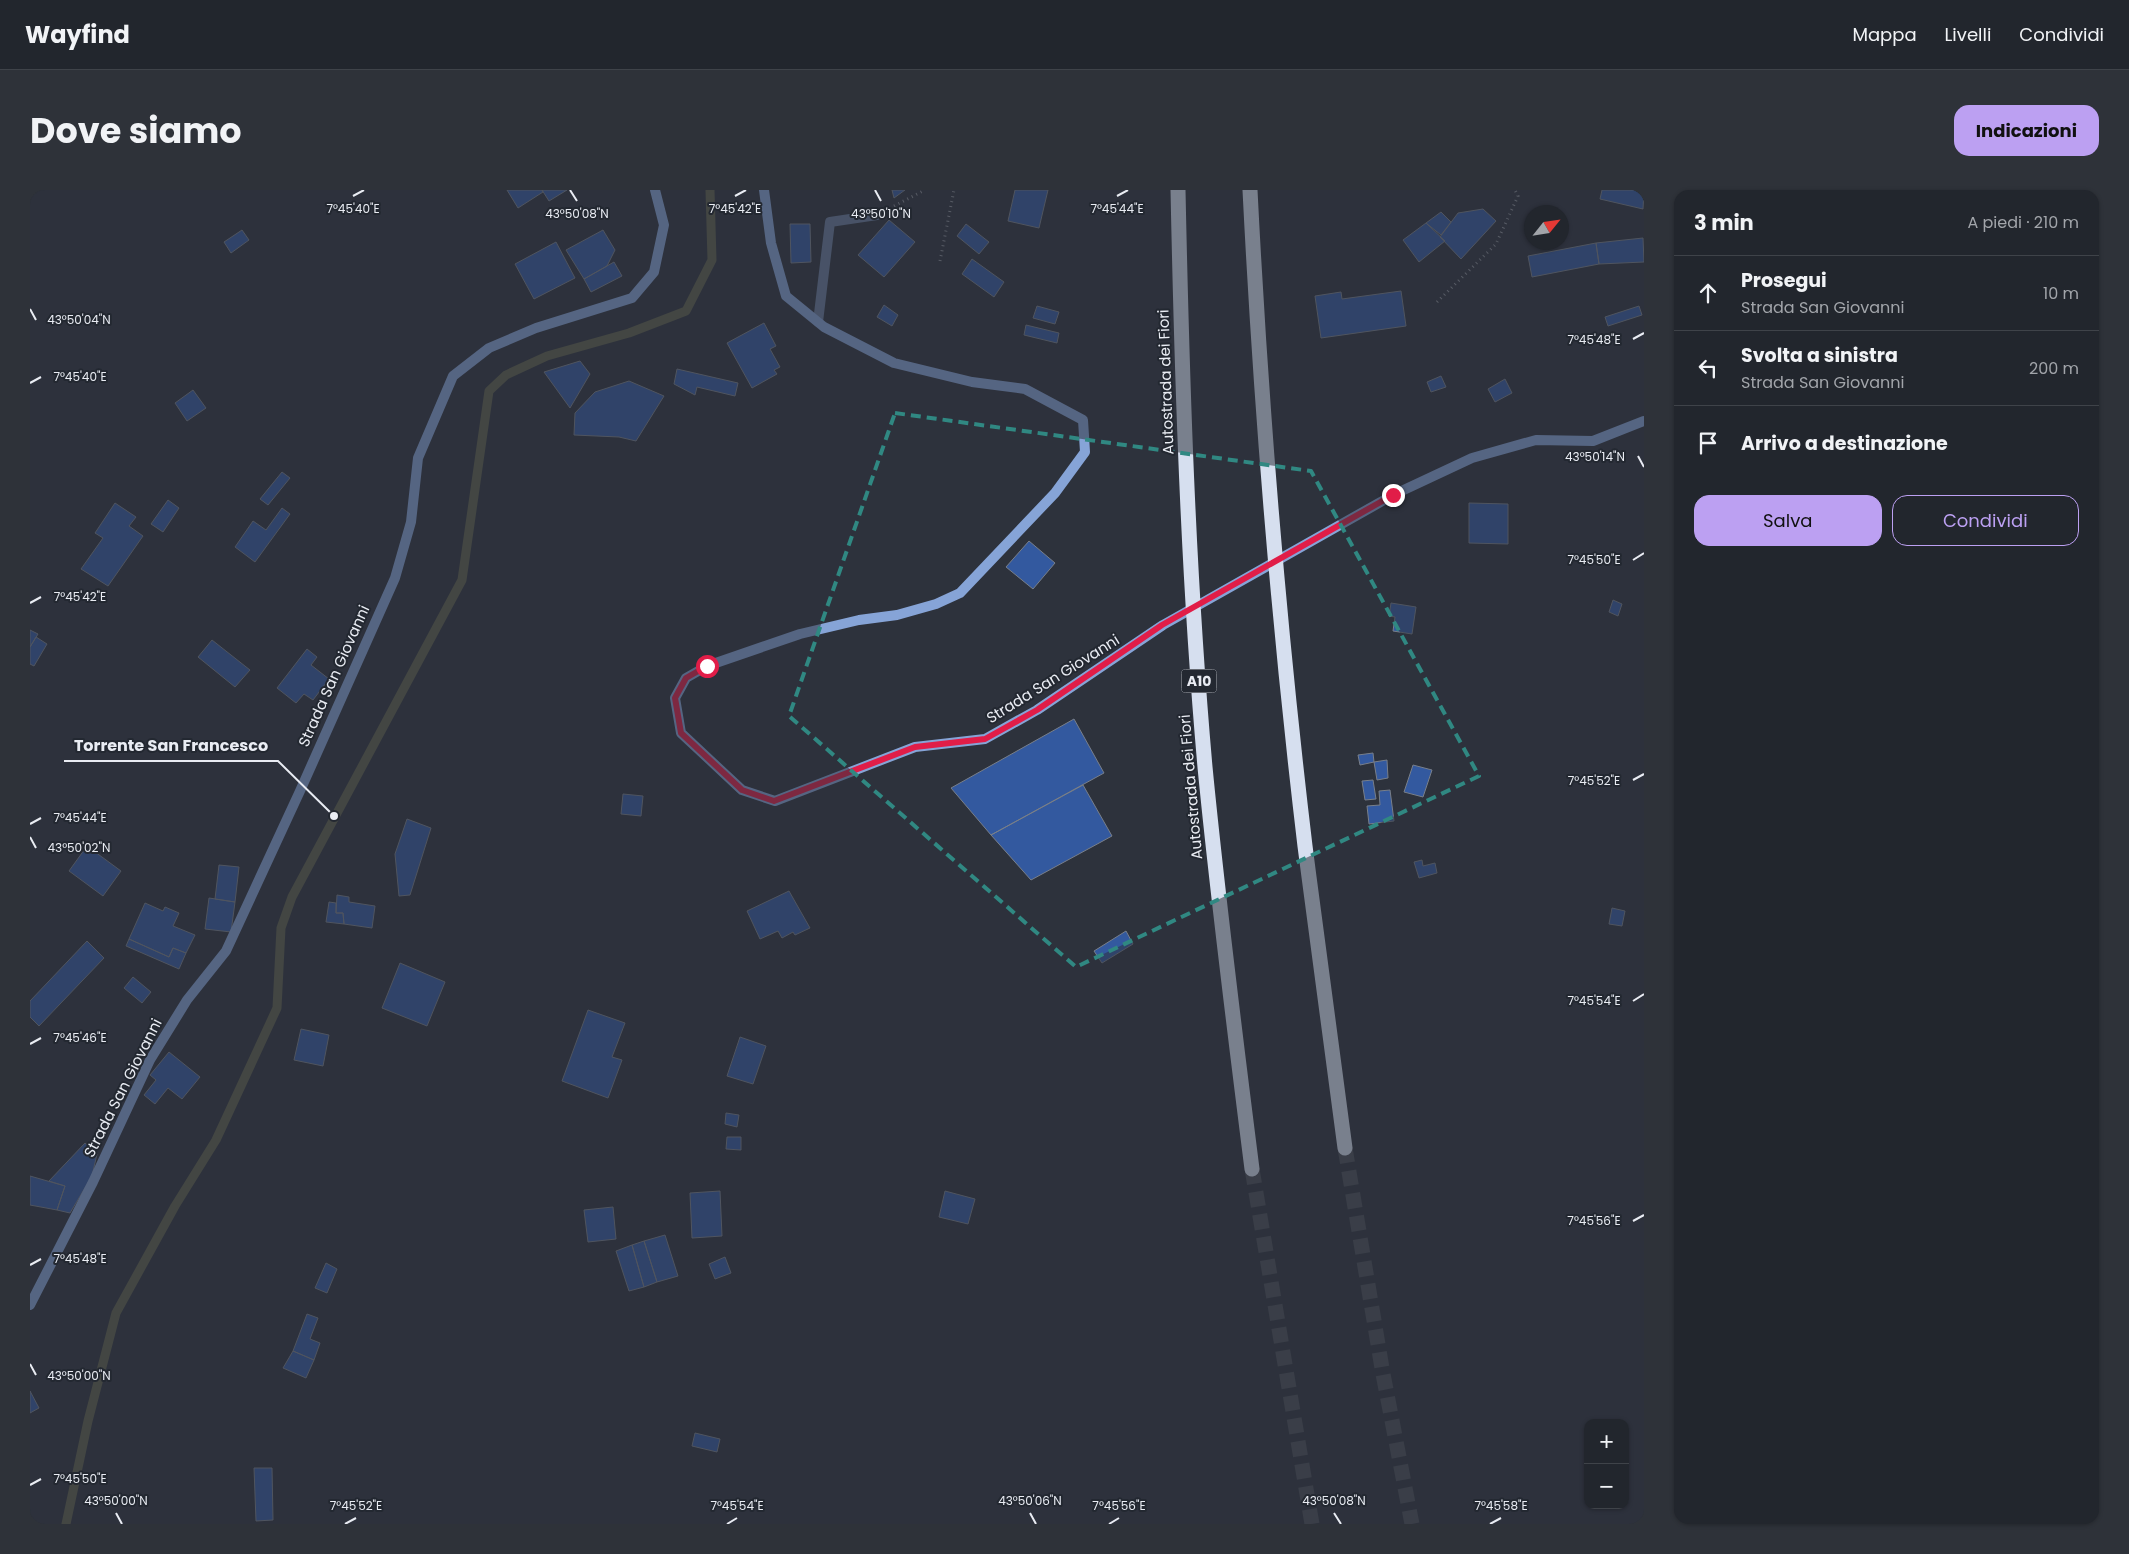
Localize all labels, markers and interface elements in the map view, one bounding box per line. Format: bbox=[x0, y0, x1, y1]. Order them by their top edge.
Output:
text: Wayfind bbox=[25, 18, 130, 51]
text: Mappa bbox=[1852, 22, 1917, 47]
text: Livelli bbox=[1945, 22, 1991, 47]
text: Condividi bbox=[2019, 22, 2104, 47]
button: Indicazioni bbox=[1954, 105, 2099, 156]
text: Dove siamo bbox=[30, 106, 242, 155]
text: 7°45'40"E bbox=[326, 200, 380, 217]
text: 7°45'42"E bbox=[709, 200, 761, 217]
text: 7°45'44"E bbox=[1090, 200, 1144, 217]
text: 43°50'08"N bbox=[545, 205, 609, 222]
text: 43°50'10"N bbox=[851, 205, 911, 222]
north arrow bbox=[1524, 205, 1569, 250]
text: 3 min bbox=[1694, 208, 1754, 237]
text: A piedi · 210 m bbox=[1967, 211, 2079, 234]
text: Prosegui bbox=[1741, 267, 1827, 294]
icon: ahead bbox=[1694, 279, 1722, 307]
text: 10 m bbox=[2043, 282, 2079, 305]
text: Strada San Giovanni bbox=[1741, 296, 1904, 319]
street label: Autostrada dei Fiori bbox=[1152, 309, 1179, 455]
text: 43°50'04"N bbox=[47, 311, 111, 328]
text: 7°45'48"E bbox=[1567, 331, 1621, 348]
text: Svolta a sinistra bbox=[1741, 342, 1898, 369]
icon: left bbox=[1694, 354, 1722, 382]
text: 200 m bbox=[2029, 357, 2079, 380]
text: 7°45'40"E bbox=[53, 368, 107, 385]
text: Strada San Giovanni bbox=[1741, 371, 1904, 394]
icon: arrive bbox=[1694, 429, 1722, 457]
text: Arrivo a destinazione bbox=[1741, 430, 1948, 457]
text: 43°50'14"N bbox=[1565, 448, 1625, 465]
route end bbox=[1382, 484, 1405, 507]
button: Salva bbox=[1694, 495, 1882, 546]
button: Condividi bbox=[1892, 495, 2079, 546]
text: 7°45'50"E bbox=[1567, 551, 1621, 568]
text: 7°45'42"E bbox=[54, 588, 106, 605]
street label: Strada San Giovanni bbox=[293, 602, 374, 750]
street label: Strada San Giovanni bbox=[982, 629, 1123, 728]
route start bbox=[696, 655, 719, 678]
road number: A10 bbox=[1182, 670, 1216, 692]
street label: Autostrada dei Fiori bbox=[1174, 714, 1207, 860]
callout: Torrente San Francesco bbox=[64, 730, 278, 761]
text: Torrente San Francesco bbox=[74, 734, 268, 757]
text: 7°45'52"E bbox=[1568, 772, 1620, 789]
text: 7°45'44"E bbox=[53, 809, 107, 826]
text: 43°50'02"N bbox=[48, 839, 110, 856]
text: 7°45'54"E bbox=[1567, 992, 1621, 1009]
street label: Strada San Giovanni bbox=[78, 1015, 167, 1161]
text: 7°45'46"E bbox=[53, 1029, 107, 1046]
text: 7°45'56"E bbox=[1567, 1212, 1621, 1229]
text: 7°45'48"E bbox=[53, 1250, 107, 1267]
text: 43°50'00"N bbox=[47, 1367, 111, 1384]
map controls bbox=[1584, 1419, 1629, 1509]
button: + bbox=[1584, 1419, 1629, 1464]
button: − bbox=[1584, 1464, 1629, 1509]
text: 7°45'50"E bbox=[53, 1470, 107, 1487]
text: 43°50'00"N bbox=[84, 1492, 148, 1509]
text: 43°50'06"N bbox=[998, 1492, 1062, 1509]
text: 43°50'08"N bbox=[1302, 1492, 1366, 1509]
text: 7°45'52"E bbox=[330, 1497, 382, 1514]
text: 7°45'54"E bbox=[710, 1497, 764, 1514]
text: 7°45'56"E bbox=[1092, 1497, 1146, 1514]
text: 7°45'58"E bbox=[1474, 1497, 1528, 1514]

